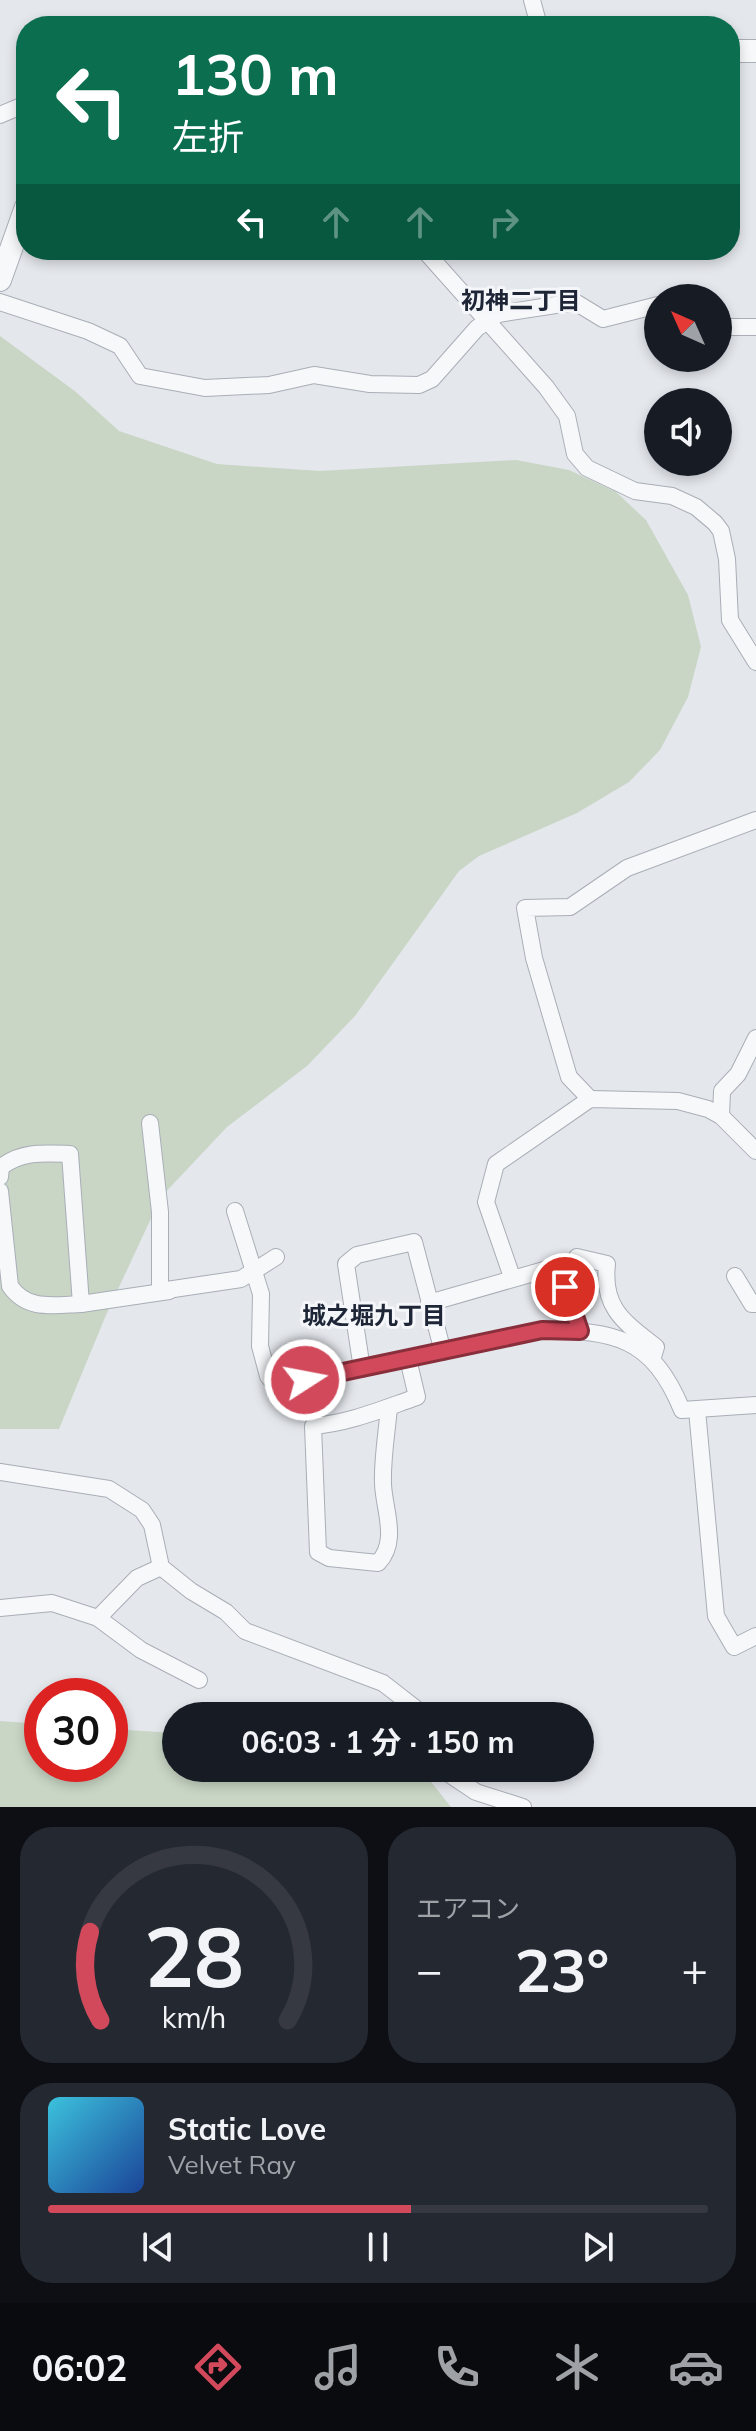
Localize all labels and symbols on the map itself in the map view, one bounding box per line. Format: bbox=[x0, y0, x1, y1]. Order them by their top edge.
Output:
north arrow bbox=[644, 284, 732, 372]
district label: 初神二丁目 bbox=[461, 285, 581, 315]
pin bbox=[531, 1253, 599, 1321]
district label: 城之堀九丁目 bbox=[302, 1300, 446, 1330]
position arrow bbox=[263, 1338, 347, 1422]
speed limit sign: 30 bbox=[24, 1678, 128, 1782]

